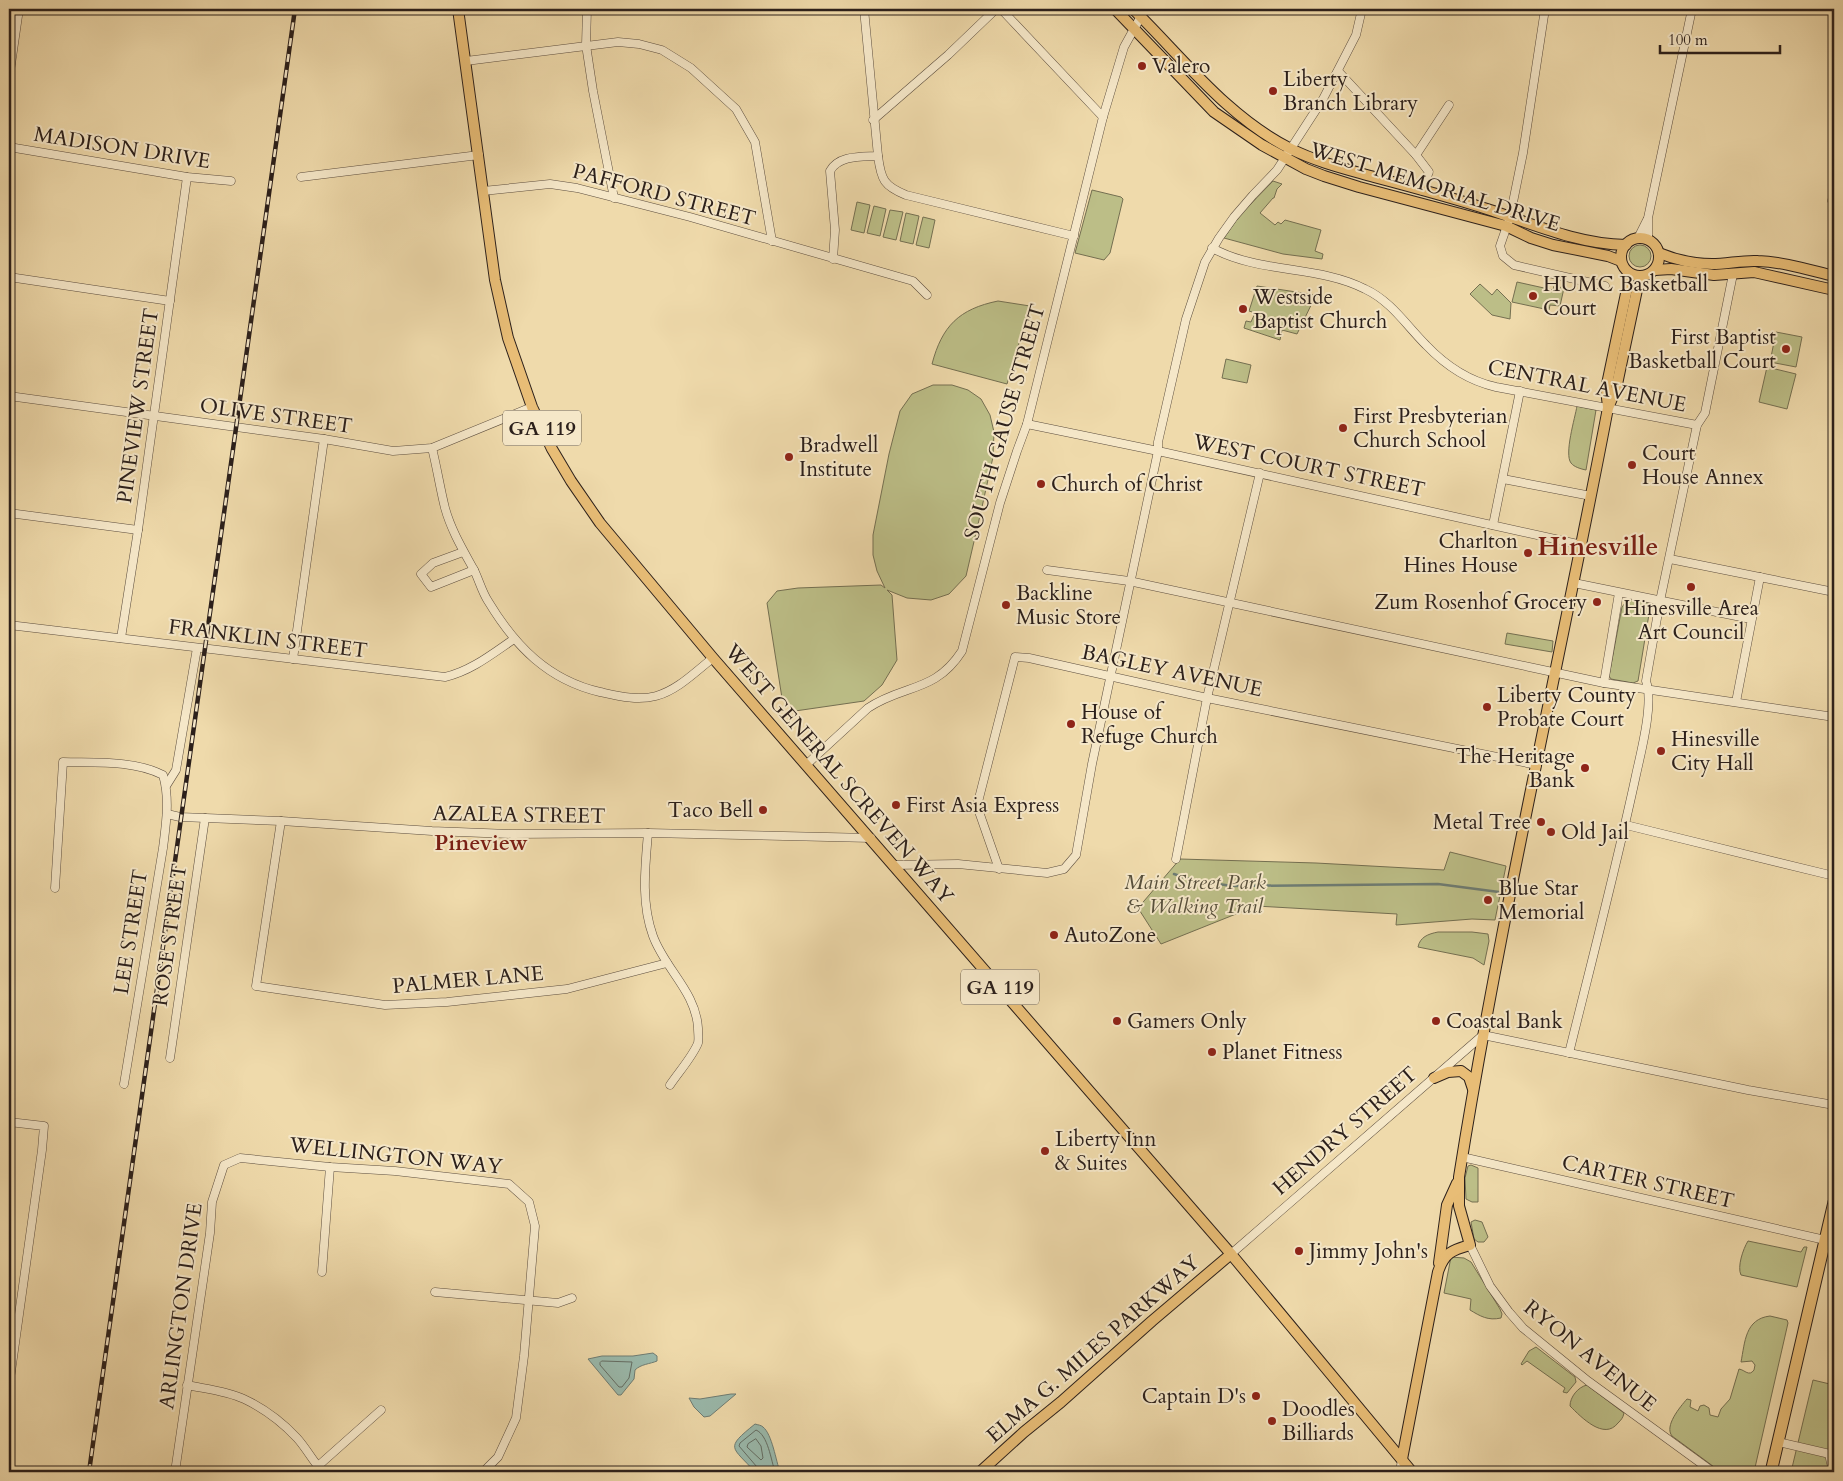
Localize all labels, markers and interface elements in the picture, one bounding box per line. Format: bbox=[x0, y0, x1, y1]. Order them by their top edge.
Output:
scale bar bbox=[1660, 22, 1780, 54]
text: 100 m bbox=[1668, 30, 1708, 50]
place label: Valero bbox=[1152, 52, 1210, 81]
marker: Valero bbox=[1136, 60, 1148, 72]
place label: Liberty Branch Library bbox=[1283, 65, 1418, 118]
marker: Liberty Branch Library bbox=[1267, 85, 1279, 97]
street label: MADISON DRIVE bbox=[32, 120, 212, 176]
street label: WEST MEMORIAL DRIVE bbox=[1305, 135, 1564, 239]
street label: PAFFORD STREET bbox=[569, 157, 759, 233]
place label: HUMC Basketball Court bbox=[1543, 270, 1708, 323]
place label: Westside Baptist Church bbox=[1252, 283, 1388, 336]
marker: HUMC Basketball Court bbox=[1527, 290, 1539, 302]
street label: SOUTH GAUSE STREET bbox=[957, 301, 1053, 543]
marker: Westside Baptist Church bbox=[1237, 303, 1249, 315]
street label: PINEVIEW STREET bbox=[110, 307, 166, 505]
place label: First Baptist Basketball Court bbox=[1628, 323, 1776, 376]
marker: First Baptist Basketball Court bbox=[1780, 343, 1792, 355]
street label: CENTRAL AVENUE bbox=[1485, 353, 1689, 419]
street label: OLIVE STREET bbox=[198, 391, 354, 441]
place label: First Presbyterian Church School bbox=[1353, 402, 1508, 455]
road number: GA 119 bbox=[503, 410, 581, 446]
marker: First Presbyterian Church School bbox=[1337, 422, 1349, 434]
street label: WEST COURT STREET bbox=[1189, 427, 1428, 505]
place label: Bradwell Institute bbox=[799, 431, 878, 484]
place label: Court House Annex bbox=[1642, 439, 1764, 492]
marker: Bradwell Institute bbox=[783, 451, 795, 463]
marker: Court House Annex bbox=[1626, 459, 1638, 471]
place label: Church of Christ bbox=[1051, 470, 1203, 499]
marker: Church of Christ bbox=[1035, 478, 1047, 490]
place label: Charlton Hines House bbox=[1403, 527, 1518, 580]
district label: Hinesville bbox=[1537, 529, 1659, 564]
marker: Charlton Hines House bbox=[1522, 547, 1534, 559]
place label: Backline Music Store bbox=[1016, 579, 1121, 632]
marker: Hinesville Area Art Council bbox=[1685, 581, 1697, 593]
place label: Zum Rosenhof Grocery bbox=[1374, 588, 1587, 617]
place label: Hinesville Area Art Council bbox=[1623, 594, 1759, 647]
marker: Zum Rosenhof Grocery bbox=[1591, 596, 1603, 608]
marker: Backline Music Store bbox=[1000, 599, 1012, 611]
street label: FRANKLIN STREET bbox=[167, 612, 369, 666]
street label: WEST GENERAL SCREVEN WAY bbox=[717, 637, 960, 910]
street label: BAGLEY AVENUE bbox=[1079, 638, 1265, 704]
place label: Liberty County Probate Court bbox=[1497, 681, 1636, 734]
place label: House of Refuge Church bbox=[1081, 698, 1218, 751]
marker: Liberty County Probate Court bbox=[1481, 701, 1493, 713]
marker: House of Refuge Church bbox=[1065, 718, 1077, 730]
place label: Hinesville City Hall bbox=[1671, 725, 1760, 778]
place label: The Heritage Bank bbox=[1455, 742, 1576, 795]
marker: Hinesville City Hall bbox=[1655, 745, 1667, 757]
marker: The Heritage Bank bbox=[1579, 762, 1591, 774]
place label: First Asia Express bbox=[906, 791, 1059, 820]
place label: Taco Bell bbox=[667, 796, 753, 825]
street label: AZALEA STREET bbox=[432, 799, 606, 831]
marker: First Asia Express bbox=[890, 799, 902, 811]
marker: Taco Bell bbox=[757, 804, 769, 816]
place label: Metal Tree bbox=[1433, 808, 1531, 837]
marker: Metal Tree bbox=[1535, 816, 1547, 828]
place label: Old Jail bbox=[1561, 818, 1629, 847]
marker: Old Jail bbox=[1545, 826, 1557, 838]
district label: Pineview bbox=[434, 828, 528, 858]
street label: ROSE STREET bbox=[146, 862, 194, 1008]
street label: LEE STREET bbox=[107, 867, 155, 997]
park label: Main Street Park & Walking Trail bbox=[1124, 868, 1266, 921]
place label: Blue Star Memorial bbox=[1498, 874, 1584, 927]
marker: Blue Star Memorial bbox=[1482, 894, 1494, 906]
place label: AutoZone bbox=[1064, 921, 1156, 950]
marker: AutoZone bbox=[1048, 929, 1060, 941]
street label: PALMER LANE bbox=[391, 959, 545, 1001]
road number: GA 119 bbox=[961, 970, 1039, 1004]
place label: Gamers Only bbox=[1127, 1007, 1247, 1036]
place label: Coastal Bank bbox=[1446, 1007, 1563, 1036]
marker: Gamers Only bbox=[1111, 1015, 1123, 1027]
marker: Coastal Bank bbox=[1430, 1015, 1442, 1027]
place label: Planet Fitness bbox=[1222, 1038, 1343, 1067]
marker: Planet Fitness bbox=[1206, 1046, 1218, 1058]
street label: HENDRY STREET bbox=[1266, 1060, 1424, 1202]
place label: Liberty Inn & Suites bbox=[1055, 1125, 1157, 1178]
street label: WELLINGTON WAY bbox=[287, 1130, 504, 1182]
marker: Liberty Inn & Suites bbox=[1039, 1145, 1051, 1157]
street label: CARTER STREET bbox=[1559, 1148, 1737, 1216]
street label: ARLINGTON DRIVE bbox=[152, 1201, 210, 1411]
place label: Jimmy John's bbox=[1306, 1237, 1428, 1266]
marker: Jimmy John's bbox=[1293, 1245, 1305, 1257]
street label: ELMA G. MILES PARKWAY bbox=[980, 1248, 1206, 1450]
street label: RYON AVENUE bbox=[1517, 1293, 1663, 1419]
place label: Captain D's bbox=[1142, 1382, 1246, 1411]
marker: Captain D's bbox=[1250, 1390, 1262, 1402]
place label: Doodles Billiards bbox=[1282, 1395, 1355, 1448]
marker: Doodles Billiards bbox=[1266, 1415, 1278, 1427]

